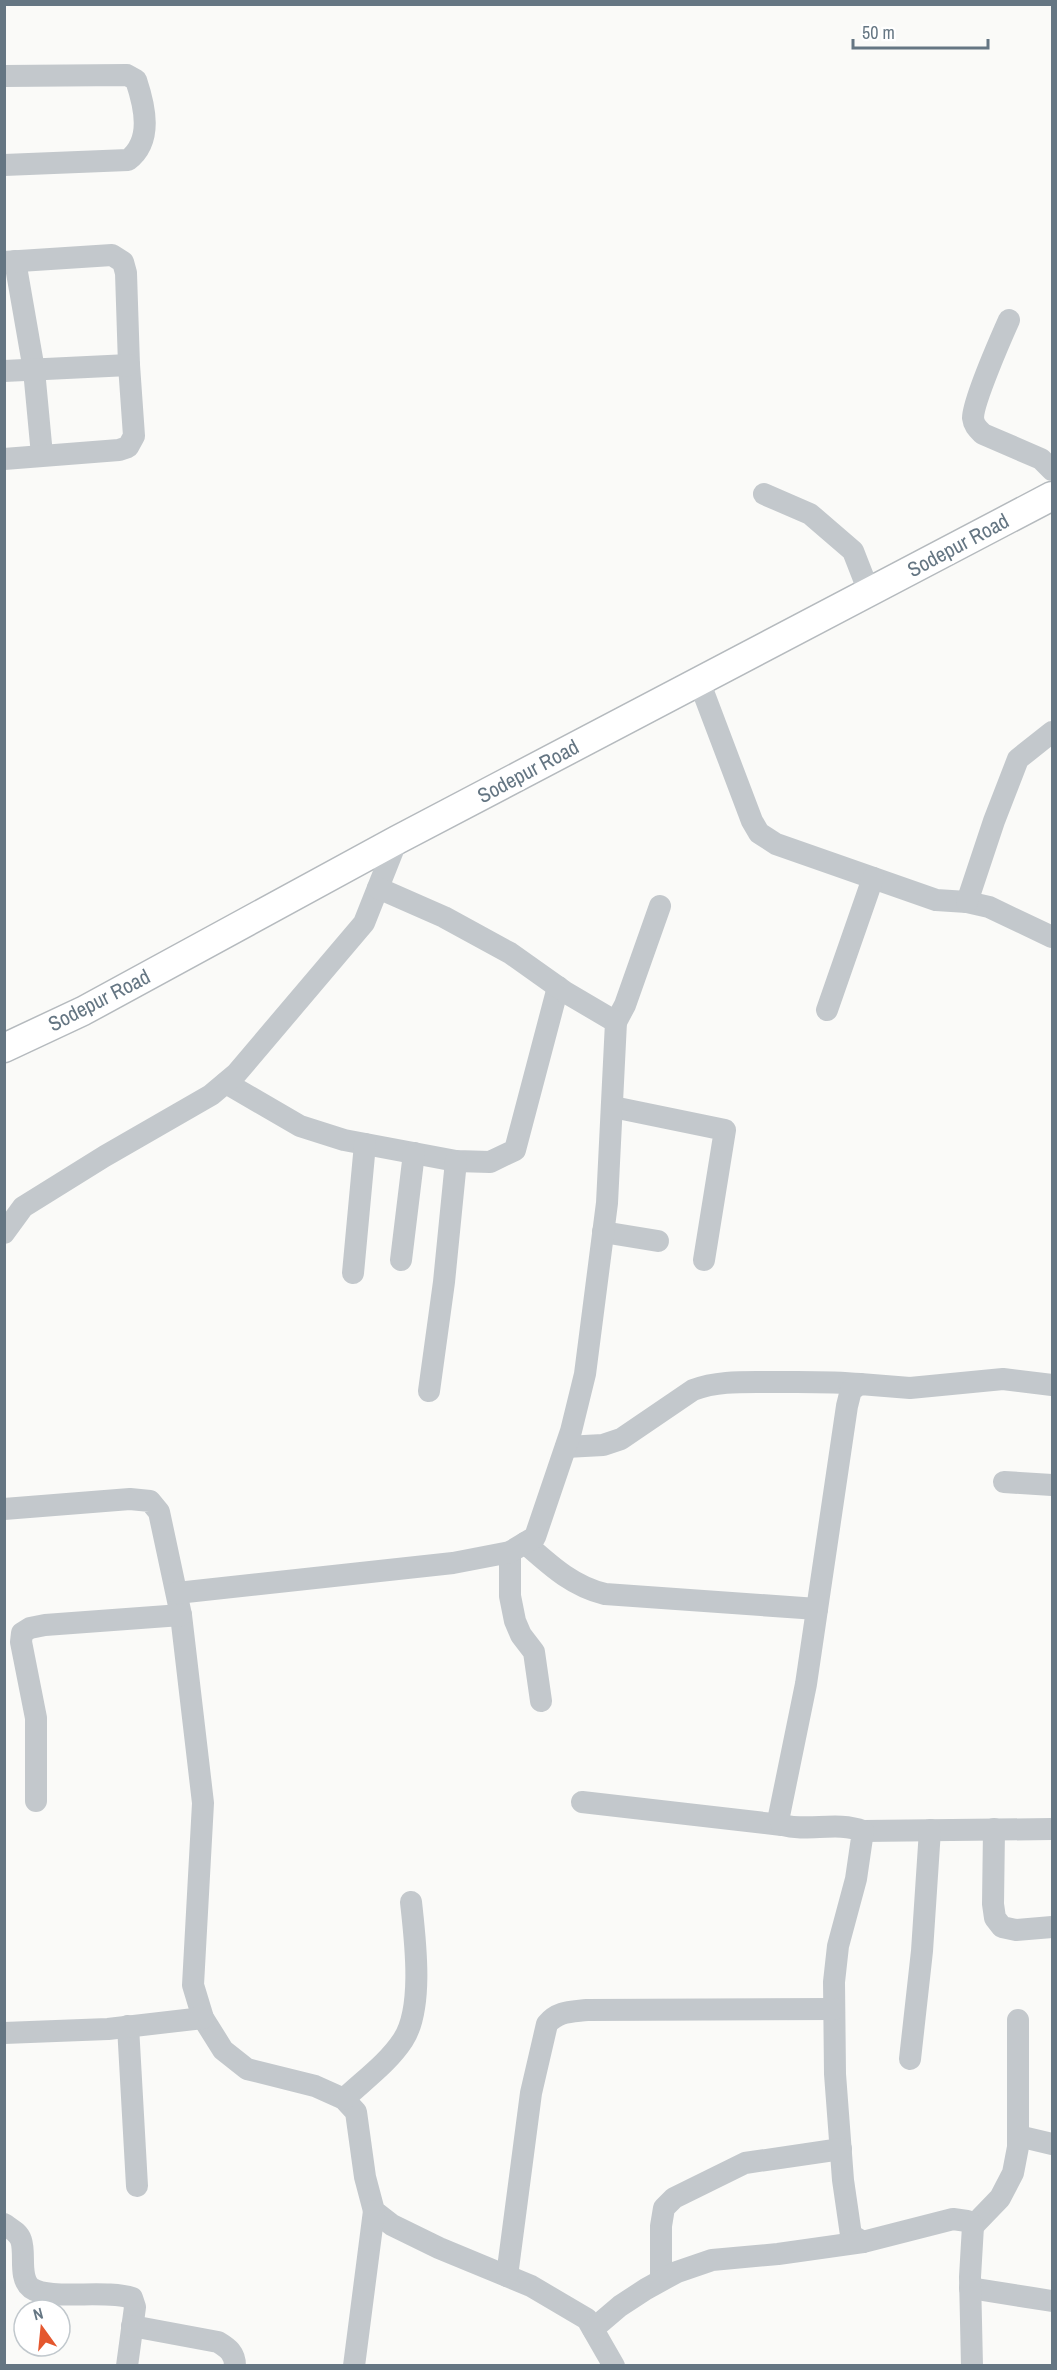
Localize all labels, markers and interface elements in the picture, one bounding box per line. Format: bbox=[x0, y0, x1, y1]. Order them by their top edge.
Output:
scale bar bbox=[853, 12, 988, 50]
text: 50 m bbox=[862, 20, 895, 45]
street label: Sodepur Road bbox=[902, 506, 1014, 584]
street label: Sodepur Road bbox=[472, 732, 584, 810]
street label: Sodepur Road bbox=[43, 962, 155, 1038]
north arrow bbox=[12, 2298, 72, 2358]
text: N bbox=[31, 2302, 46, 2325]

